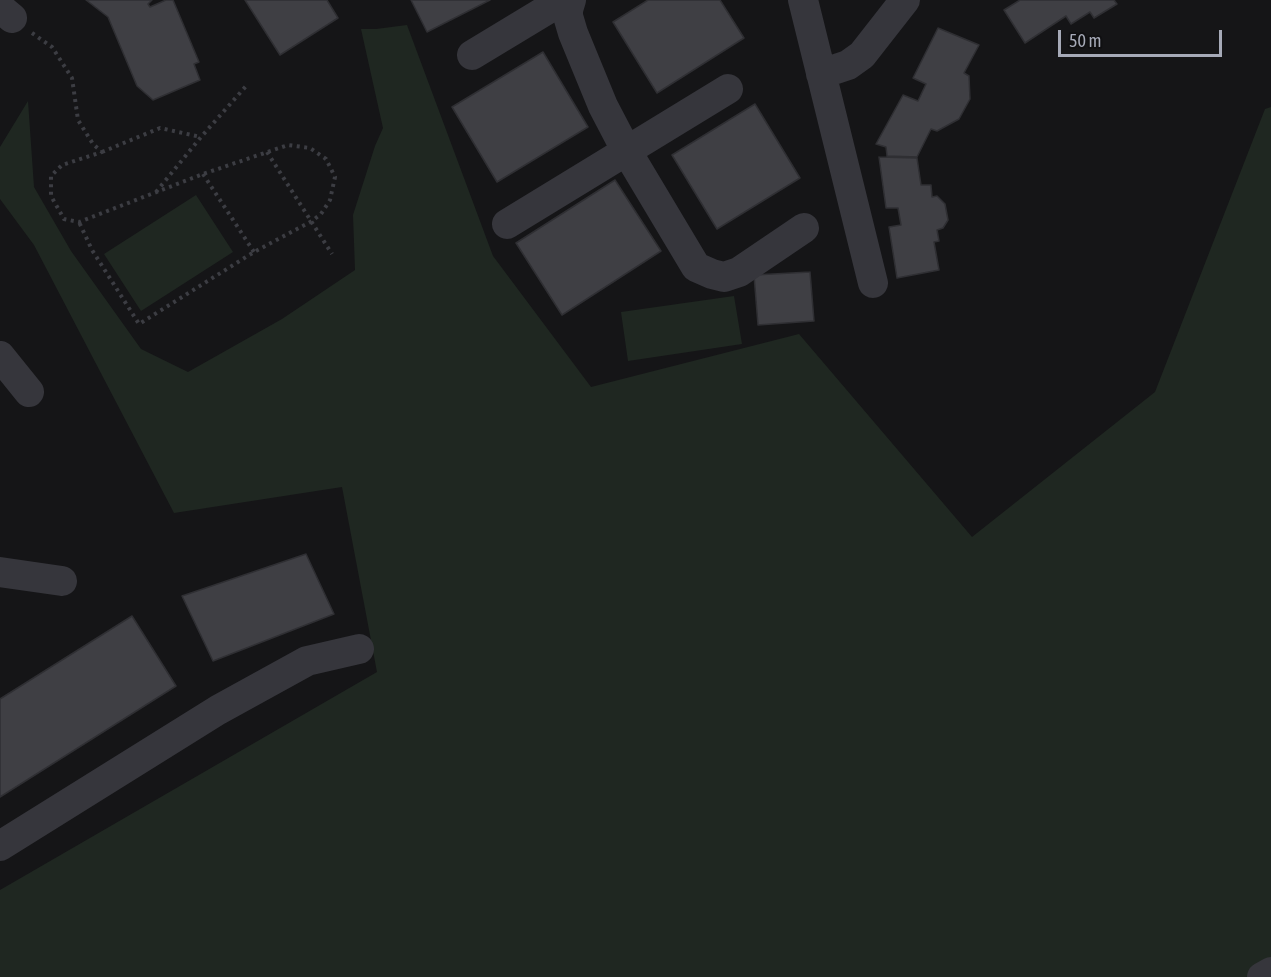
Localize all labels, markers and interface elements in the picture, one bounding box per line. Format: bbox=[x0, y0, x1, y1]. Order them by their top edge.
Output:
scale bar bbox=[1061, 18, 1224, 56]
text: 50 m bbox=[1069, 30, 1101, 51]

